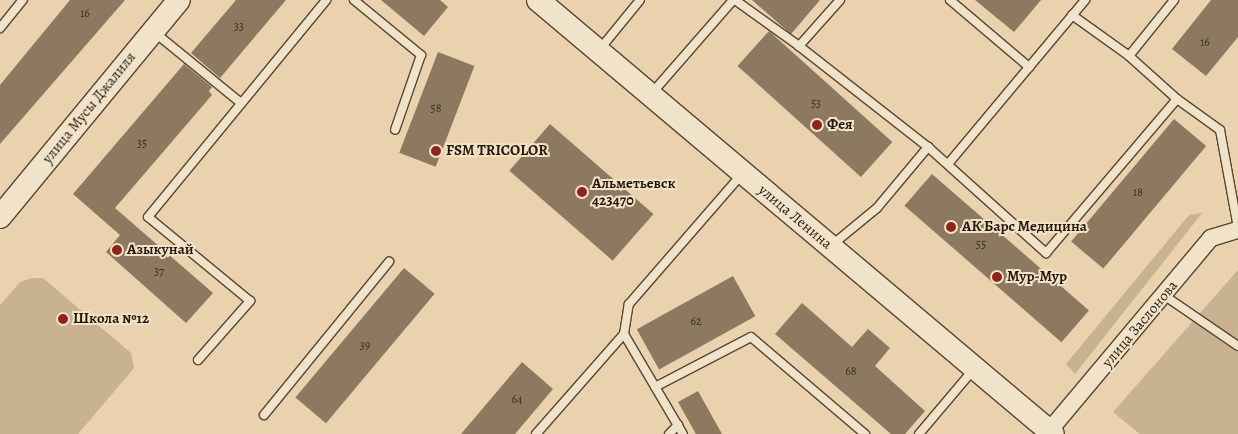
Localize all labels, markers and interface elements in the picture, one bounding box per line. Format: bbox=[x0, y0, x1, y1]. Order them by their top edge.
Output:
house number: 16 bbox=[80, 7, 90, 21]
house number: 33 bbox=[234, 20, 244, 34]
house number: 16 bbox=[1200, 36, 1210, 50]
street label: улица Мусы Джалиля bbox=[39, 49, 139, 167]
house number: 53 bbox=[811, 97, 821, 111]
house number: 58 bbox=[431, 102, 441, 116]
place label: Фея bbox=[827, 116, 853, 134]
marker: Фея bbox=[811, 119, 823, 131]
house number: 35 bbox=[137, 137, 147, 151]
place label: FSM TRICOLOR bbox=[446, 142, 548, 160]
marker: FSM TRICOLOR bbox=[430, 145, 442, 157]
place label: Альметьевск 423470 bbox=[592, 174, 676, 209]
street label: улица Ленина bbox=[754, 181, 836, 253]
marker: Альметьевск 423470 bbox=[576, 186, 588, 198]
house number: 18 bbox=[1133, 186, 1143, 200]
place label: АК Барс Медицина bbox=[962, 218, 1087, 236]
marker: АК Барс Медицина bbox=[944, 220, 958, 234]
house number: 55 bbox=[976, 238, 986, 252]
place label: Азыкунай bbox=[127, 241, 194, 259]
marker: Азыкунай bbox=[111, 244, 123, 256]
house number: 37 bbox=[154, 265, 164, 279]
place label: Мур-Мур bbox=[1007, 268, 1067, 286]
marker: Мур-Мур bbox=[991, 271, 1003, 283]
street label: улица Заслонова bbox=[1098, 277, 1182, 371]
place label: Школа №12 bbox=[73, 310, 149, 328]
marker: Школа №12 bbox=[57, 313, 69, 325]
house number: 62 bbox=[690, 315, 702, 329]
house number: 39 bbox=[360, 339, 370, 353]
house number: 68 bbox=[845, 365, 857, 379]
house number: 64 bbox=[512, 393, 522, 407]

